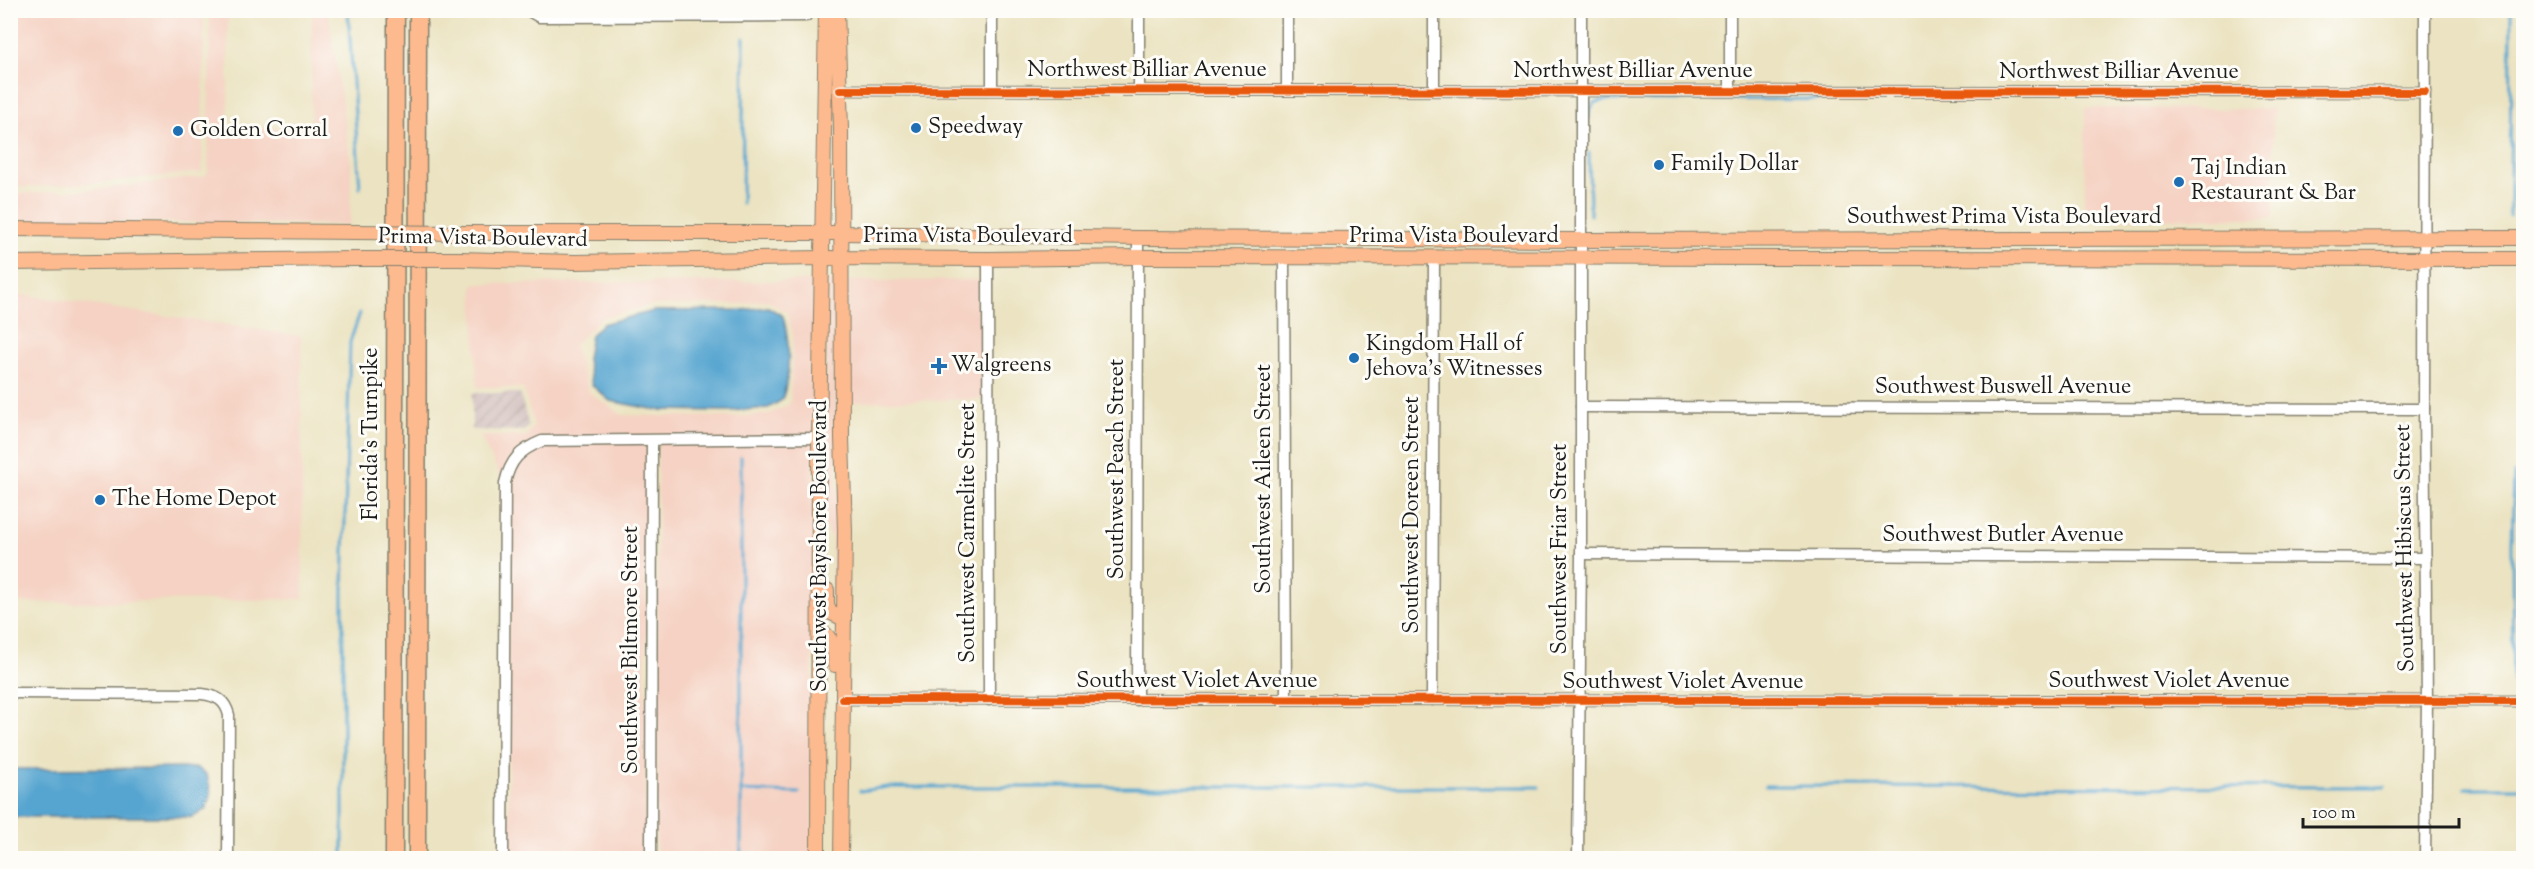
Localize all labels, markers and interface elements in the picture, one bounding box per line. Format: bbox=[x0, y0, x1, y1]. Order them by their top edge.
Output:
street label: Northwest Billiar Avenue bbox=[1027, 55, 1267, 87]
street label: Northwest Billiar Avenue bbox=[1513, 56, 1753, 88]
street label: Northwest Billiar Avenue bbox=[1999, 57, 2239, 89]
place label: Speedway bbox=[928, 112, 1023, 144]
place label: Golden Corral bbox=[190, 115, 328, 147]
marker: Speedway bbox=[909, 121, 923, 135]
marker: Golden Corral bbox=[171, 124, 185, 138]
place label: Family Dollar bbox=[1671, 149, 1799, 181]
place label: Taj Indian Restaurant & Bar bbox=[2191, 153, 2356, 210]
marker: Family Dollar bbox=[1652, 158, 1666, 172]
marker: Taj Indian Restaurant & Bar bbox=[2172, 175, 2186, 189]
street label: Southwest Prima Vista Boulevard bbox=[1847, 202, 2161, 234]
street label: Prima Vista Boulevard bbox=[378, 221, 588, 257]
street label: Prima Vista Boulevard bbox=[863, 221, 1073, 253]
street label: Prima Vista Boulevard bbox=[1349, 221, 1559, 253]
place label: Kingdom Hall of Jehova's Witnesses bbox=[1365, 329, 1542, 386]
street label: Florida's Turnpike bbox=[356, 348, 388, 520]
place label: Walgreens bbox=[951, 350, 1051, 382]
marker: Kingdom Hall of Jehova's Witnesses bbox=[1347, 351, 1361, 365]
street label: Southwest Peach Street bbox=[1102, 358, 1134, 579]
marker: Walgreens bbox=[932, 359, 946, 373]
street label: Southwest Aileen Street bbox=[1249, 364, 1281, 594]
street label: Southwest Buswell Avenue bbox=[1875, 372, 2131, 404]
street label: Southwest Doreen Street bbox=[1397, 396, 1429, 634]
street label: Southwest Bayshore Boulevard bbox=[805, 400, 837, 692]
street label: Southwest Carmelite Street bbox=[953, 402, 985, 663]
street label: Southwest Hibiscus Street bbox=[2388, 423, 2424, 672]
street label: Southwest Friar Street bbox=[1545, 443, 1577, 654]
place label: The Home Depot bbox=[112, 484, 277, 516]
marker: The Home Depot bbox=[93, 493, 107, 507]
street label: Southwest Butler Avenue bbox=[1882, 520, 2124, 552]
street label: Southwest Biltmore Street bbox=[616, 525, 648, 774]
street label: Southwest Violet Avenue bbox=[1076, 666, 1318, 698]
street label: Southwest Violet Avenue bbox=[2048, 666, 2290, 698]
street label: Southwest Violet Avenue bbox=[1562, 667, 1804, 699]
scale bar bbox=[2303, 791, 2459, 829]
text: 100 m bbox=[2312, 801, 2356, 827]

